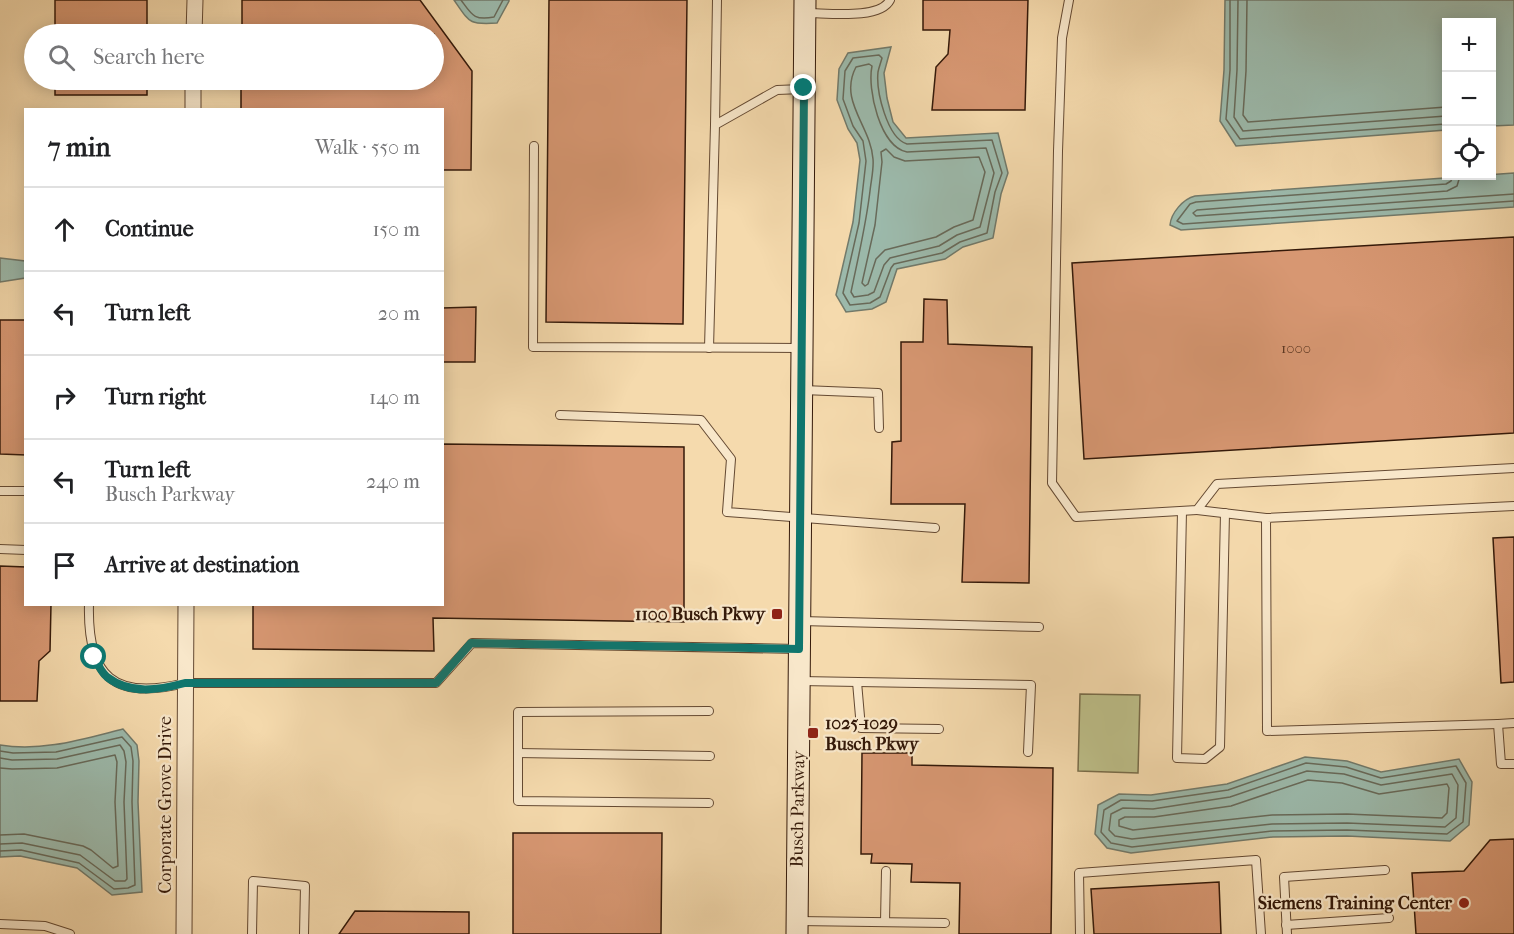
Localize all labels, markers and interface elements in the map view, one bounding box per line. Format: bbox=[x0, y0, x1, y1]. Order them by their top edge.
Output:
map controls bbox=[1442, 18, 1496, 180]
button: + bbox=[1442, 18, 1496, 72]
search box bbox=[24, 24, 444, 90]
icon: search bbox=[45, 41, 78, 74]
text: Search here bbox=[93, 44, 205, 70]
button: − bbox=[1442, 72, 1496, 126]
route end bbox=[790, 74, 816, 100]
button: locate bbox=[1442, 126, 1496, 180]
text: 7 min bbox=[48, 132, 111, 163]
text: Walk · 550 m bbox=[315, 136, 420, 159]
icon: ahead bbox=[48, 213, 81, 246]
text: Continue bbox=[105, 216, 194, 242]
text: 150 m bbox=[372, 218, 420, 241]
icon: left bbox=[48, 297, 81, 330]
text: Turn left bbox=[105, 300, 191, 326]
text: 20 m bbox=[378, 302, 420, 325]
house number: 1000 bbox=[1281, 339, 1311, 357]
icon: right bbox=[48, 381, 81, 414]
text: Turn right bbox=[105, 384, 206, 410]
text: 140 m bbox=[369, 386, 420, 409]
text: Turn left bbox=[105, 457, 191, 483]
icon: left bbox=[48, 465, 81, 498]
text: 240 m bbox=[366, 470, 420, 493]
text: Busch Parkway bbox=[105, 483, 235, 506]
icon: arrive bbox=[48, 549, 81, 582]
text: Arrive at destination bbox=[105, 552, 299, 578]
place label: 1100 Busch Pkwy bbox=[635, 604, 766, 625]
marker: 1100 Busch Pkwy bbox=[770, 607, 784, 621]
route start bbox=[80, 643, 106, 669]
place label: 1025-1029 Busch Pkwy bbox=[825, 713, 920, 755]
street label: Corporate Grove Drive bbox=[155, 716, 176, 894]
marker: 1025-1029 Busch Pkwy bbox=[806, 726, 820, 740]
street label: Busch Parkway bbox=[786, 749, 810, 868]
place label: Siemens Training Center bbox=[1258, 893, 1452, 914]
marker: Siemens Training Center bbox=[1457, 896, 1471, 910]

